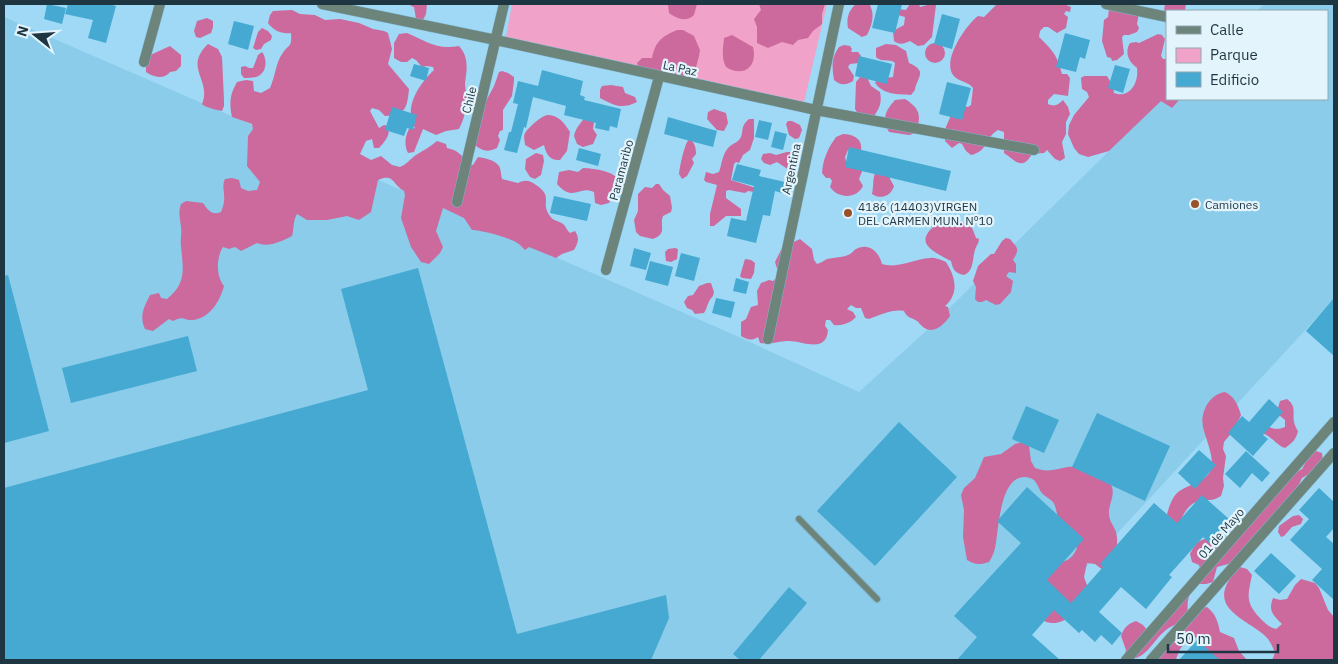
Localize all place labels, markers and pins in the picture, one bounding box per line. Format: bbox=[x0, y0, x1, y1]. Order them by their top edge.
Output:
place label: Camiones bbox=[1205, 197, 1258, 212]
marker: Camiones bbox=[1189, 198, 1201, 210]
place label: 4186 (14403)VIRGEN DEL CARMEN MUN. Nº10 bbox=[858, 199, 993, 228]
marker: 4186 (14403)VIRGEN DEL CARMEN MUN. Nº10 bbox=[842, 207, 854, 219]

